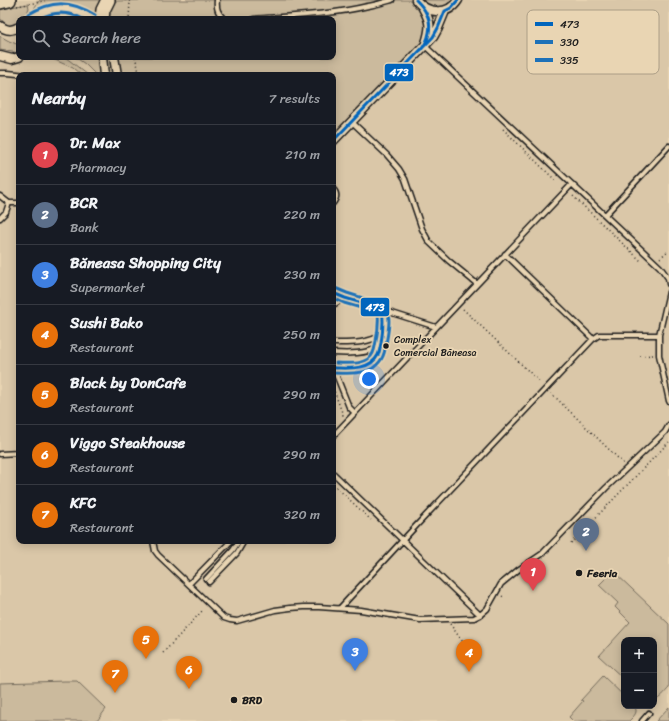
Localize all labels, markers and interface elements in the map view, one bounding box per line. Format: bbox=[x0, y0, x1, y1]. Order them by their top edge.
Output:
legend bbox=[527, 10, 659, 74]
text: 473 bbox=[560, 15, 579, 34]
search box bbox=[16, 16, 336, 60]
text: Search here bbox=[62, 25, 141, 51]
icon: search bbox=[30, 27, 52, 49]
text: 330 bbox=[560, 33, 579, 52]
text: 335 bbox=[560, 51, 579, 70]
line badge: 473 bbox=[384, 63, 414, 82]
text: 473 bbox=[388, 63, 410, 82]
text: Nearby bbox=[32, 83, 86, 113]
text: 7 results bbox=[269, 87, 320, 110]
text: Dr. Max bbox=[70, 130, 120, 156]
text: 1 bbox=[42, 143, 48, 166]
text: 210 m bbox=[285, 143, 320, 166]
text: Pharmacy bbox=[70, 156, 126, 179]
text: BCR bbox=[70, 190, 98, 216]
text: 2 bbox=[41, 203, 49, 226]
text: 220 m bbox=[283, 203, 320, 226]
text: Bank bbox=[70, 216, 99, 239]
text: Băneasa Shopping City bbox=[70, 250, 221, 276]
text: 3 bbox=[41, 263, 49, 286]
text: 230 m bbox=[284, 263, 320, 286]
text: Supermarket bbox=[70, 276, 145, 299]
line badge: 473 bbox=[360, 297, 390, 317]
text: 473 bbox=[364, 298, 386, 317]
text: Sushi Bako bbox=[70, 310, 143, 336]
text: 4 bbox=[41, 323, 49, 346]
text: 250 m bbox=[283, 323, 320, 346]
place label: Complex Comercial Băneasa bbox=[394, 331, 476, 362]
text: Restaurant bbox=[70, 336, 134, 359]
marker: Complex Comercial Băneasa bbox=[381, 341, 391, 351]
your location bbox=[359, 369, 379, 389]
text: Black by DonCafe bbox=[70, 370, 186, 396]
text: 5 bbox=[41, 383, 49, 406]
text: 290 m bbox=[283, 383, 320, 406]
text: Restaurant bbox=[70, 396, 134, 419]
text: Viggo Steakhouse bbox=[70, 430, 185, 456]
text: 6 bbox=[41, 443, 49, 466]
text: 290 m bbox=[283, 443, 320, 466]
text: Restaurant bbox=[70, 456, 134, 479]
text: KFC bbox=[70, 490, 96, 516]
text: 7 bbox=[41, 503, 49, 526]
text: 320 m bbox=[284, 503, 320, 526]
text: Restaurant bbox=[70, 516, 134, 539]
pin: 2 bbox=[573, 518, 599, 551]
pin: 1 bbox=[520, 558, 546, 591]
place label: Feeria bbox=[586, 564, 618, 583]
marker: Feeria bbox=[574, 568, 584, 578]
pin: 5 bbox=[133, 626, 159, 659]
map controls bbox=[621, 637, 657, 709]
button: + bbox=[621, 637, 657, 673]
pin: 3 bbox=[342, 638, 368, 671]
pin: 4 bbox=[456, 639, 482, 672]
pin: 6 bbox=[176, 656, 202, 689]
pin: 7 bbox=[102, 660, 128, 693]
button: − bbox=[621, 673, 657, 709]
place label: BRD bbox=[242, 691, 263, 710]
marker: BRD bbox=[229, 695, 239, 705]

